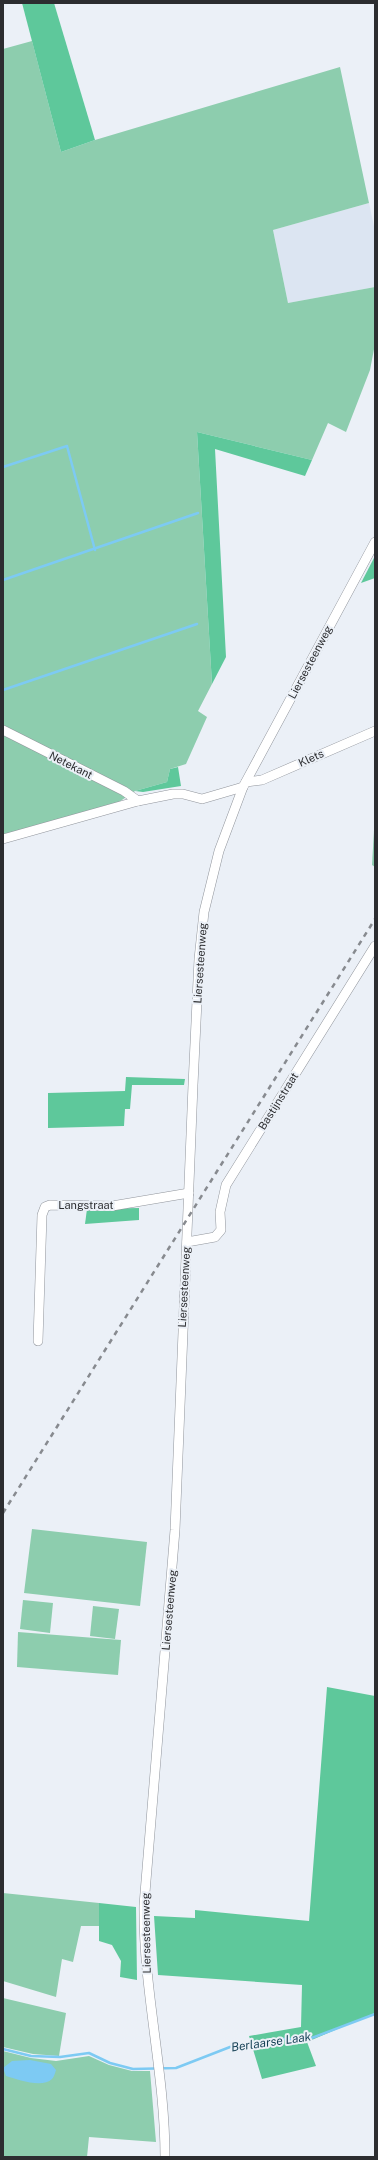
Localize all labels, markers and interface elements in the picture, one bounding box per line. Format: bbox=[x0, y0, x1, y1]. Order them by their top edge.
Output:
street label: Liersesteenweg bbox=[286, 623, 334, 701]
street label: Klets bbox=[297, 747, 326, 769]
street label: Netekant bbox=[47, 749, 95, 781]
street label: Liersesteenweg bbox=[191, 922, 209, 1004]
street label: Bastijnstraat bbox=[256, 1070, 300, 1132]
street label: Langstraat bbox=[58, 1199, 114, 1211]
street label: Liersesteenweg bbox=[176, 1246, 192, 1328]
street label: Liersesteenweg bbox=[159, 1569, 179, 1651]
street label: Liersesteenweg bbox=[139, 1892, 153, 1974]
water label: Berlaarse Laak bbox=[230, 2029, 312, 2055]

